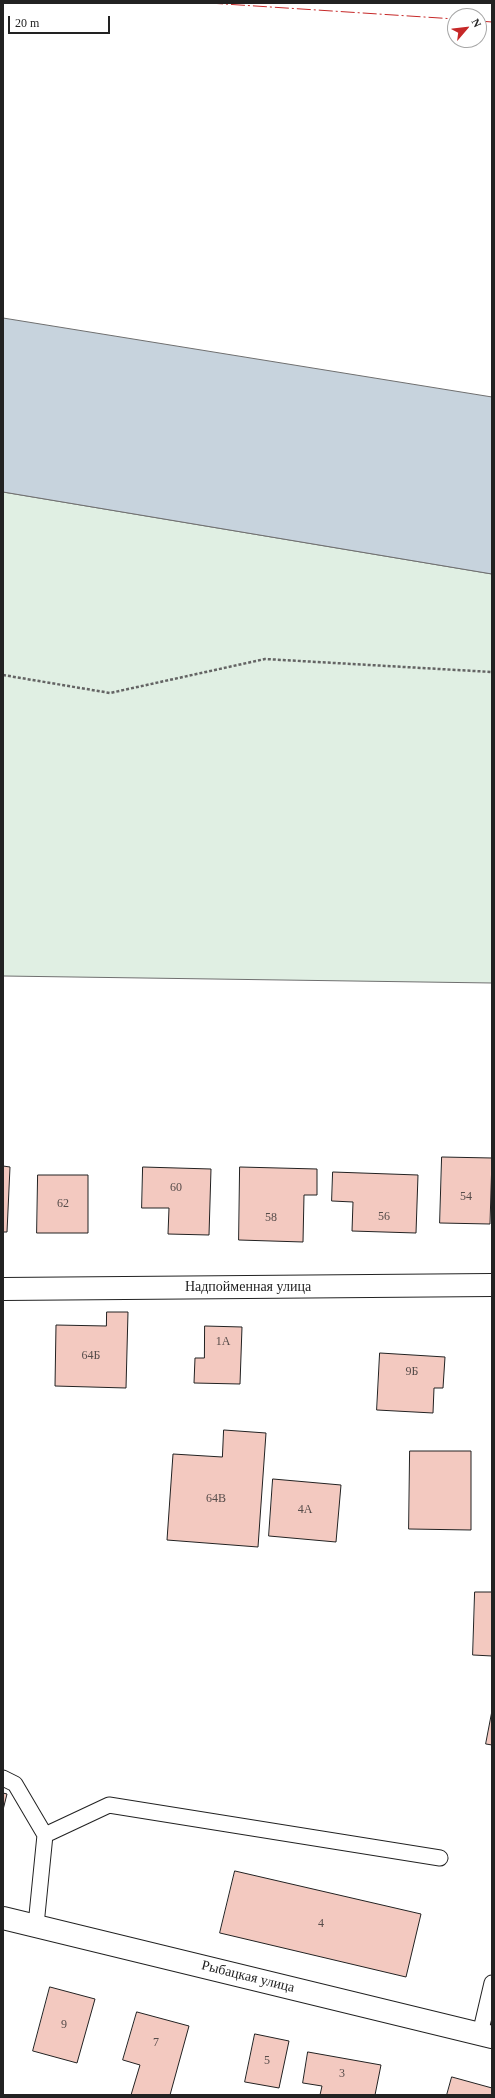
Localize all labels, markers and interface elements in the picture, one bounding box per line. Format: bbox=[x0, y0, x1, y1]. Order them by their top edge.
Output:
scale bar bbox=[10, 8, 112, 34]
north arrow bbox=[447, 8, 487, 48]
text: 20 m bbox=[15, 16, 39, 30]
text: N bbox=[470, 17, 484, 29]
house number: 60 bbox=[170, 1181, 182, 1195]
house number: 54 bbox=[460, 1190, 472, 1204]
house number: 62 bbox=[57, 1197, 69, 1211]
house number: 56 bbox=[378, 1210, 390, 1224]
house number: 58 bbox=[265, 1211, 277, 1225]
street label: Надпойменная улица bbox=[185, 1279, 311, 1295]
house number: 1А bbox=[216, 1335, 230, 1349]
house number: 64Б bbox=[82, 1349, 100, 1363]
house number: 9Б bbox=[406, 1365, 418, 1379]
house number: 64В bbox=[206, 1492, 226, 1506]
house number: 4А bbox=[298, 1503, 312, 1517]
house number: 4 bbox=[318, 1917, 324, 1931]
street label: Рыбацкая улица bbox=[200, 1957, 296, 1997]
house number: 9 bbox=[61, 2018, 67, 2032]
house number: 7 bbox=[153, 2036, 159, 2050]
house number: 5 bbox=[264, 2054, 270, 2068]
house number: 3 bbox=[339, 2067, 345, 2081]

